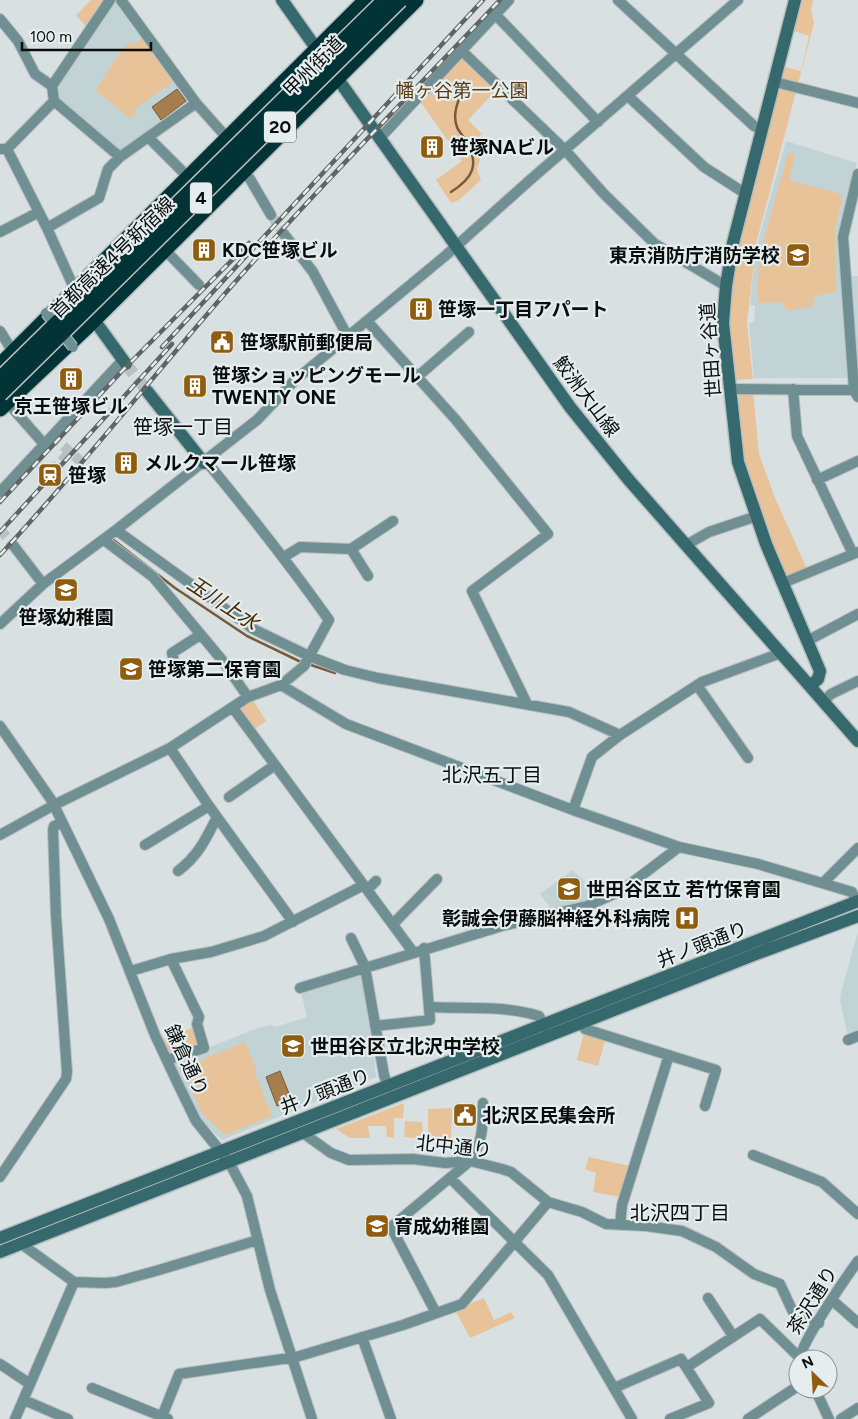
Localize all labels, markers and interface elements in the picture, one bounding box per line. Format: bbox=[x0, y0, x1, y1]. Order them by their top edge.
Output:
scale bar bbox=[22, 20, 151, 52]
text: 100 m bbox=[30, 28, 72, 46]
street label: 甲州街道 bbox=[278, 31, 348, 101]
park label: 幡ヶ谷第一公園 bbox=[395, 79, 529, 102]
road number: 20 bbox=[264, 111, 296, 142]
building icon: 笹塚NAビル bbox=[419, 134, 445, 160]
place label: 笹塚NAビル bbox=[450, 136, 554, 159]
road number: 4 bbox=[190, 182, 212, 214]
street label: 首都高速4号新宿線 bbox=[45, 192, 179, 323]
building icon: KDC笹塚ビル bbox=[191, 237, 217, 263]
place label: KDC笹塚ビル bbox=[222, 239, 338, 262]
school or university icon: 東京消防庁消防学校 bbox=[785, 242, 811, 268]
place label: 東京消防庁消防学校 bbox=[609, 244, 780, 267]
building icon: 笹塚一丁目アパート bbox=[408, 296, 434, 322]
place label: 笹塚一丁目アパート bbox=[438, 298, 609, 321]
street label: 世田ヶ谷道 bbox=[696, 302, 725, 398]
public building icon: 笹塚駅前郵便局 bbox=[209, 329, 235, 355]
place label: 笹塚駅前郵便局 bbox=[240, 331, 373, 354]
street label: 鮫洲大山線 bbox=[549, 351, 624, 441]
place label: 笹塚ショッピングモール TWENTY ONE bbox=[212, 364, 421, 409]
building icon: 京王笹塚ビル bbox=[58, 366, 84, 392]
building icon: 笹塚ショッピングモール TWENTY ONE bbox=[182, 373, 208, 399]
place label: 京王笹塚ビル bbox=[14, 395, 128, 418]
district label: 笹塚一丁目 bbox=[133, 415, 233, 439]
building icon: メルクマール笹塚 bbox=[113, 450, 139, 476]
place label: メルクマール笹塚 bbox=[144, 452, 296, 475]
station icon: 笹塚 bbox=[37, 462, 63, 488]
place label: 笹塚 bbox=[68, 464, 106, 487]
water label: 玉川上水 bbox=[183, 571, 265, 636]
school or university icon: 笹塚幼稚園 bbox=[53, 577, 79, 603]
place label: 笹塚幼稚園 bbox=[18, 606, 114, 629]
school or university icon: 笹塚第二保育園 bbox=[118, 656, 144, 682]
place label: 笹塚第二保育園 bbox=[148, 658, 281, 681]
district label: 北沢五丁目 bbox=[442, 763, 542, 787]
school or university icon: 世田谷区立 若竹保育園 bbox=[556, 876, 582, 902]
place label: 世田谷区立 若竹保育園 bbox=[586, 878, 781, 901]
hospital icon: 彰誠会伊藤脳神経外科病院 bbox=[674, 905, 700, 931]
place label: 彰誠会伊藤脳神経外科病院 bbox=[442, 907, 670, 930]
street label: 井ノ頭通り bbox=[654, 917, 751, 972]
street label: 鎌倉通り bbox=[160, 1021, 213, 1100]
school or university icon: 世田谷区立北沢中学校 bbox=[280, 1033, 306, 1059]
place label: 世田谷区立北沢中学校 bbox=[310, 1035, 500, 1058]
street label: 井ノ頭通り bbox=[277, 1064, 374, 1119]
public building icon: 北沢区民集会所 bbox=[452, 1102, 478, 1128]
place label: 北沢区民集会所 bbox=[482, 1104, 615, 1127]
street label: 北中通り bbox=[415, 1131, 493, 1162]
district label: 北沢四丁目 bbox=[630, 1201, 730, 1225]
school or university icon: 育成幼稚園 bbox=[364, 1213, 390, 1239]
place label: 育成幼稚園 bbox=[394, 1215, 489, 1238]
street label: 茶沢通り bbox=[783, 1262, 842, 1339]
north arrow bbox=[788, 1349, 838, 1399]
text: N bbox=[799, 1353, 816, 1373]

